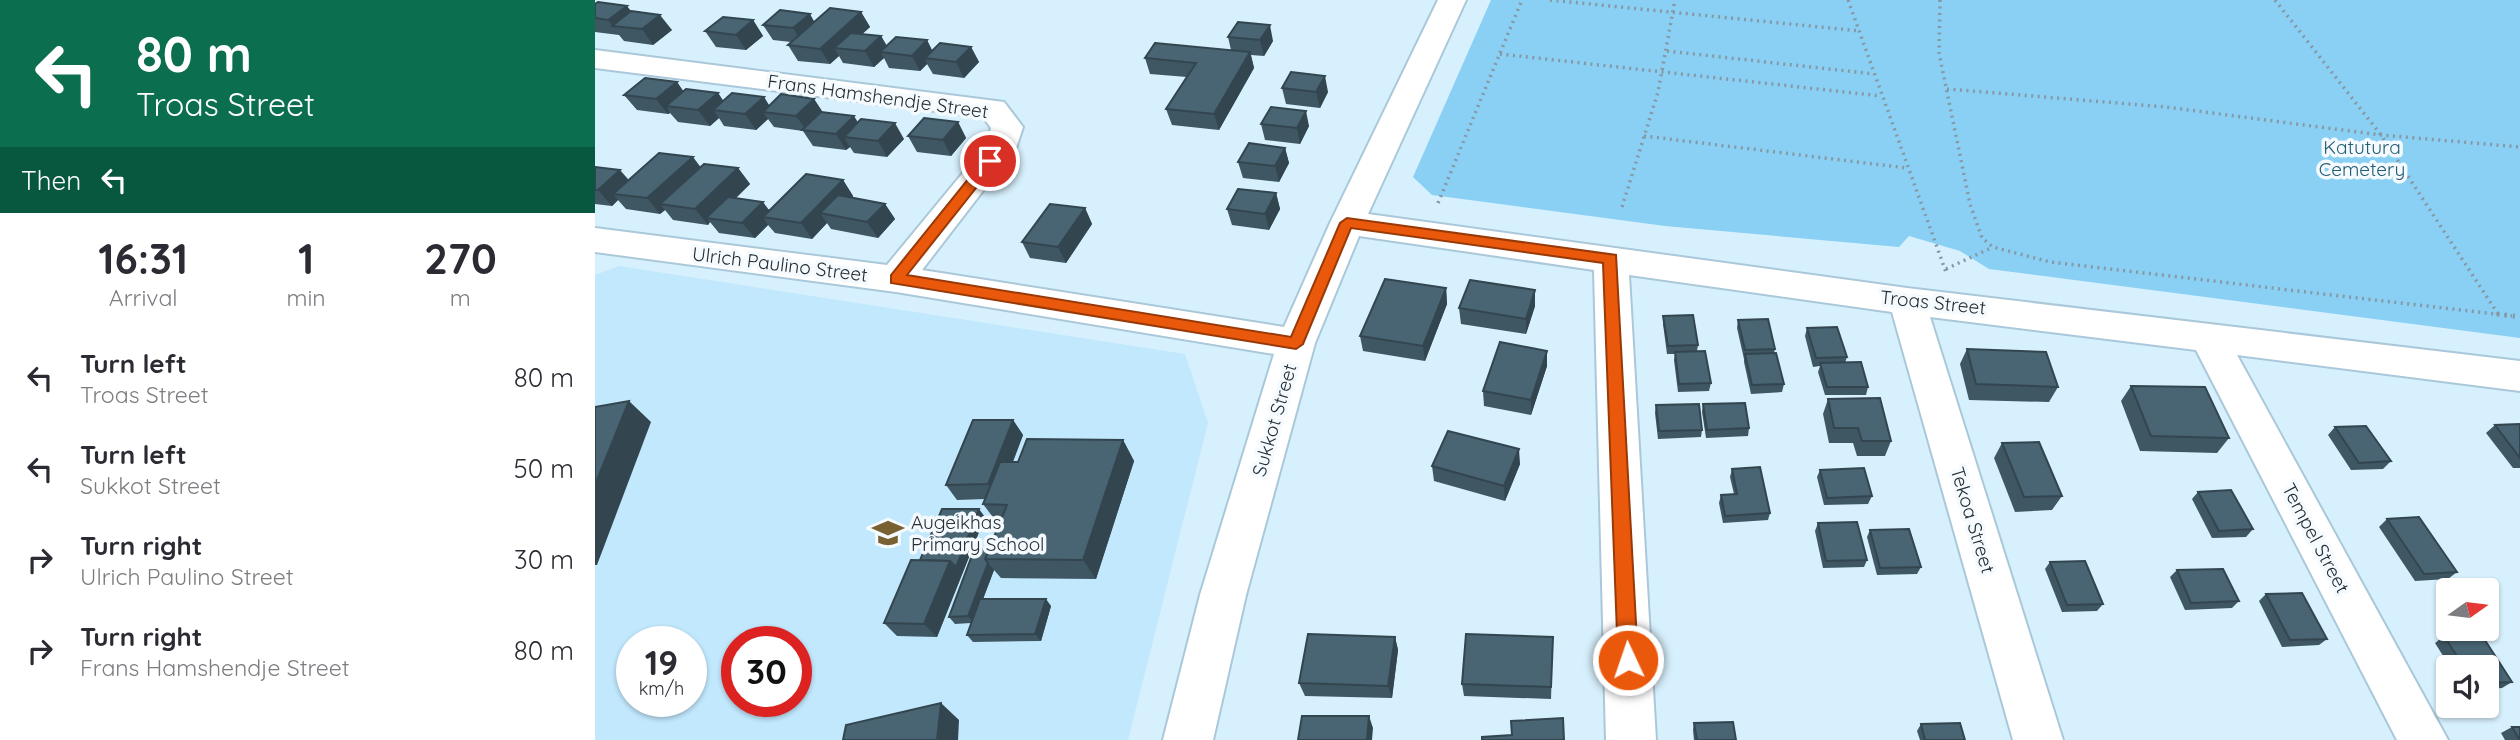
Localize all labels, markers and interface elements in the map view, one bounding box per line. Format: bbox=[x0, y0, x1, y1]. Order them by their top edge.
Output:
text: 80 m bbox=[136, 23, 252, 84]
icon: left bbox=[21, 28, 112, 119]
street label: Frans Hamshendje Street bbox=[766, 69, 990, 123]
text: Troas Street bbox=[136, 84, 315, 124]
pin bbox=[960, 131, 1020, 191]
park label: Katutura Cemetery bbox=[2319, 135, 2405, 181]
icon: arrive bbox=[971, 142, 1009, 180]
icon: left bbox=[95, 161, 133, 199]
text: Then bbox=[21, 164, 81, 197]
text: 16:31 bbox=[98, 232, 188, 285]
text: 1 bbox=[298, 232, 314, 285]
text: 270 bbox=[424, 232, 497, 285]
street label: Ulrich Paulino Street bbox=[691, 241, 869, 287]
text: Arrival bbox=[109, 283, 178, 312]
text: min bbox=[286, 283, 326, 312]
text: m bbox=[450, 283, 471, 312]
street label: Troas Street bbox=[1879, 285, 1987, 319]
text: Turn left bbox=[80, 347, 187, 380]
icon: left bbox=[21, 359, 59, 397]
text: 80 m bbox=[514, 361, 574, 394]
street label: Sukkot Street bbox=[1246, 361, 1302, 479]
text: Troas Street bbox=[80, 380, 209, 409]
text: Turn left bbox=[80, 438, 187, 471]
icon: left bbox=[21, 450, 59, 488]
text: 50 m bbox=[514, 452, 574, 485]
street label: Tekoa Street bbox=[1945, 464, 2001, 576]
text: Sukkot Street bbox=[80, 471, 221, 500]
street label: Tempel Street bbox=[2277, 479, 2355, 597]
place label: Augeikhas Primary School bbox=[911, 510, 1044, 556]
school or university icon: Augeikhas Primary School bbox=[871, 516, 905, 550]
text: Turn right bbox=[80, 529, 202, 562]
icon: right bbox=[21, 541, 59, 579]
text: 30 m bbox=[514, 543, 574, 576]
text: Ulrich Paulino Street bbox=[80, 562, 294, 591]
north arrow bbox=[2436, 578, 2499, 640]
map controls bbox=[2436, 578, 2499, 718]
text: Turn right bbox=[80, 620, 202, 653]
position arrow bbox=[1591, 623, 1665, 697]
speed limit sign: 30 bbox=[721, 626, 812, 717]
icon: right bbox=[21, 632, 59, 670]
text: 80 m bbox=[514, 634, 574, 667]
text: 19 bbox=[645, 640, 678, 684]
text: Frans Hamshendje Street bbox=[80, 653, 350, 682]
button: sound bbox=[2436, 655, 2499, 718]
text: km/h bbox=[639, 677, 684, 700]

